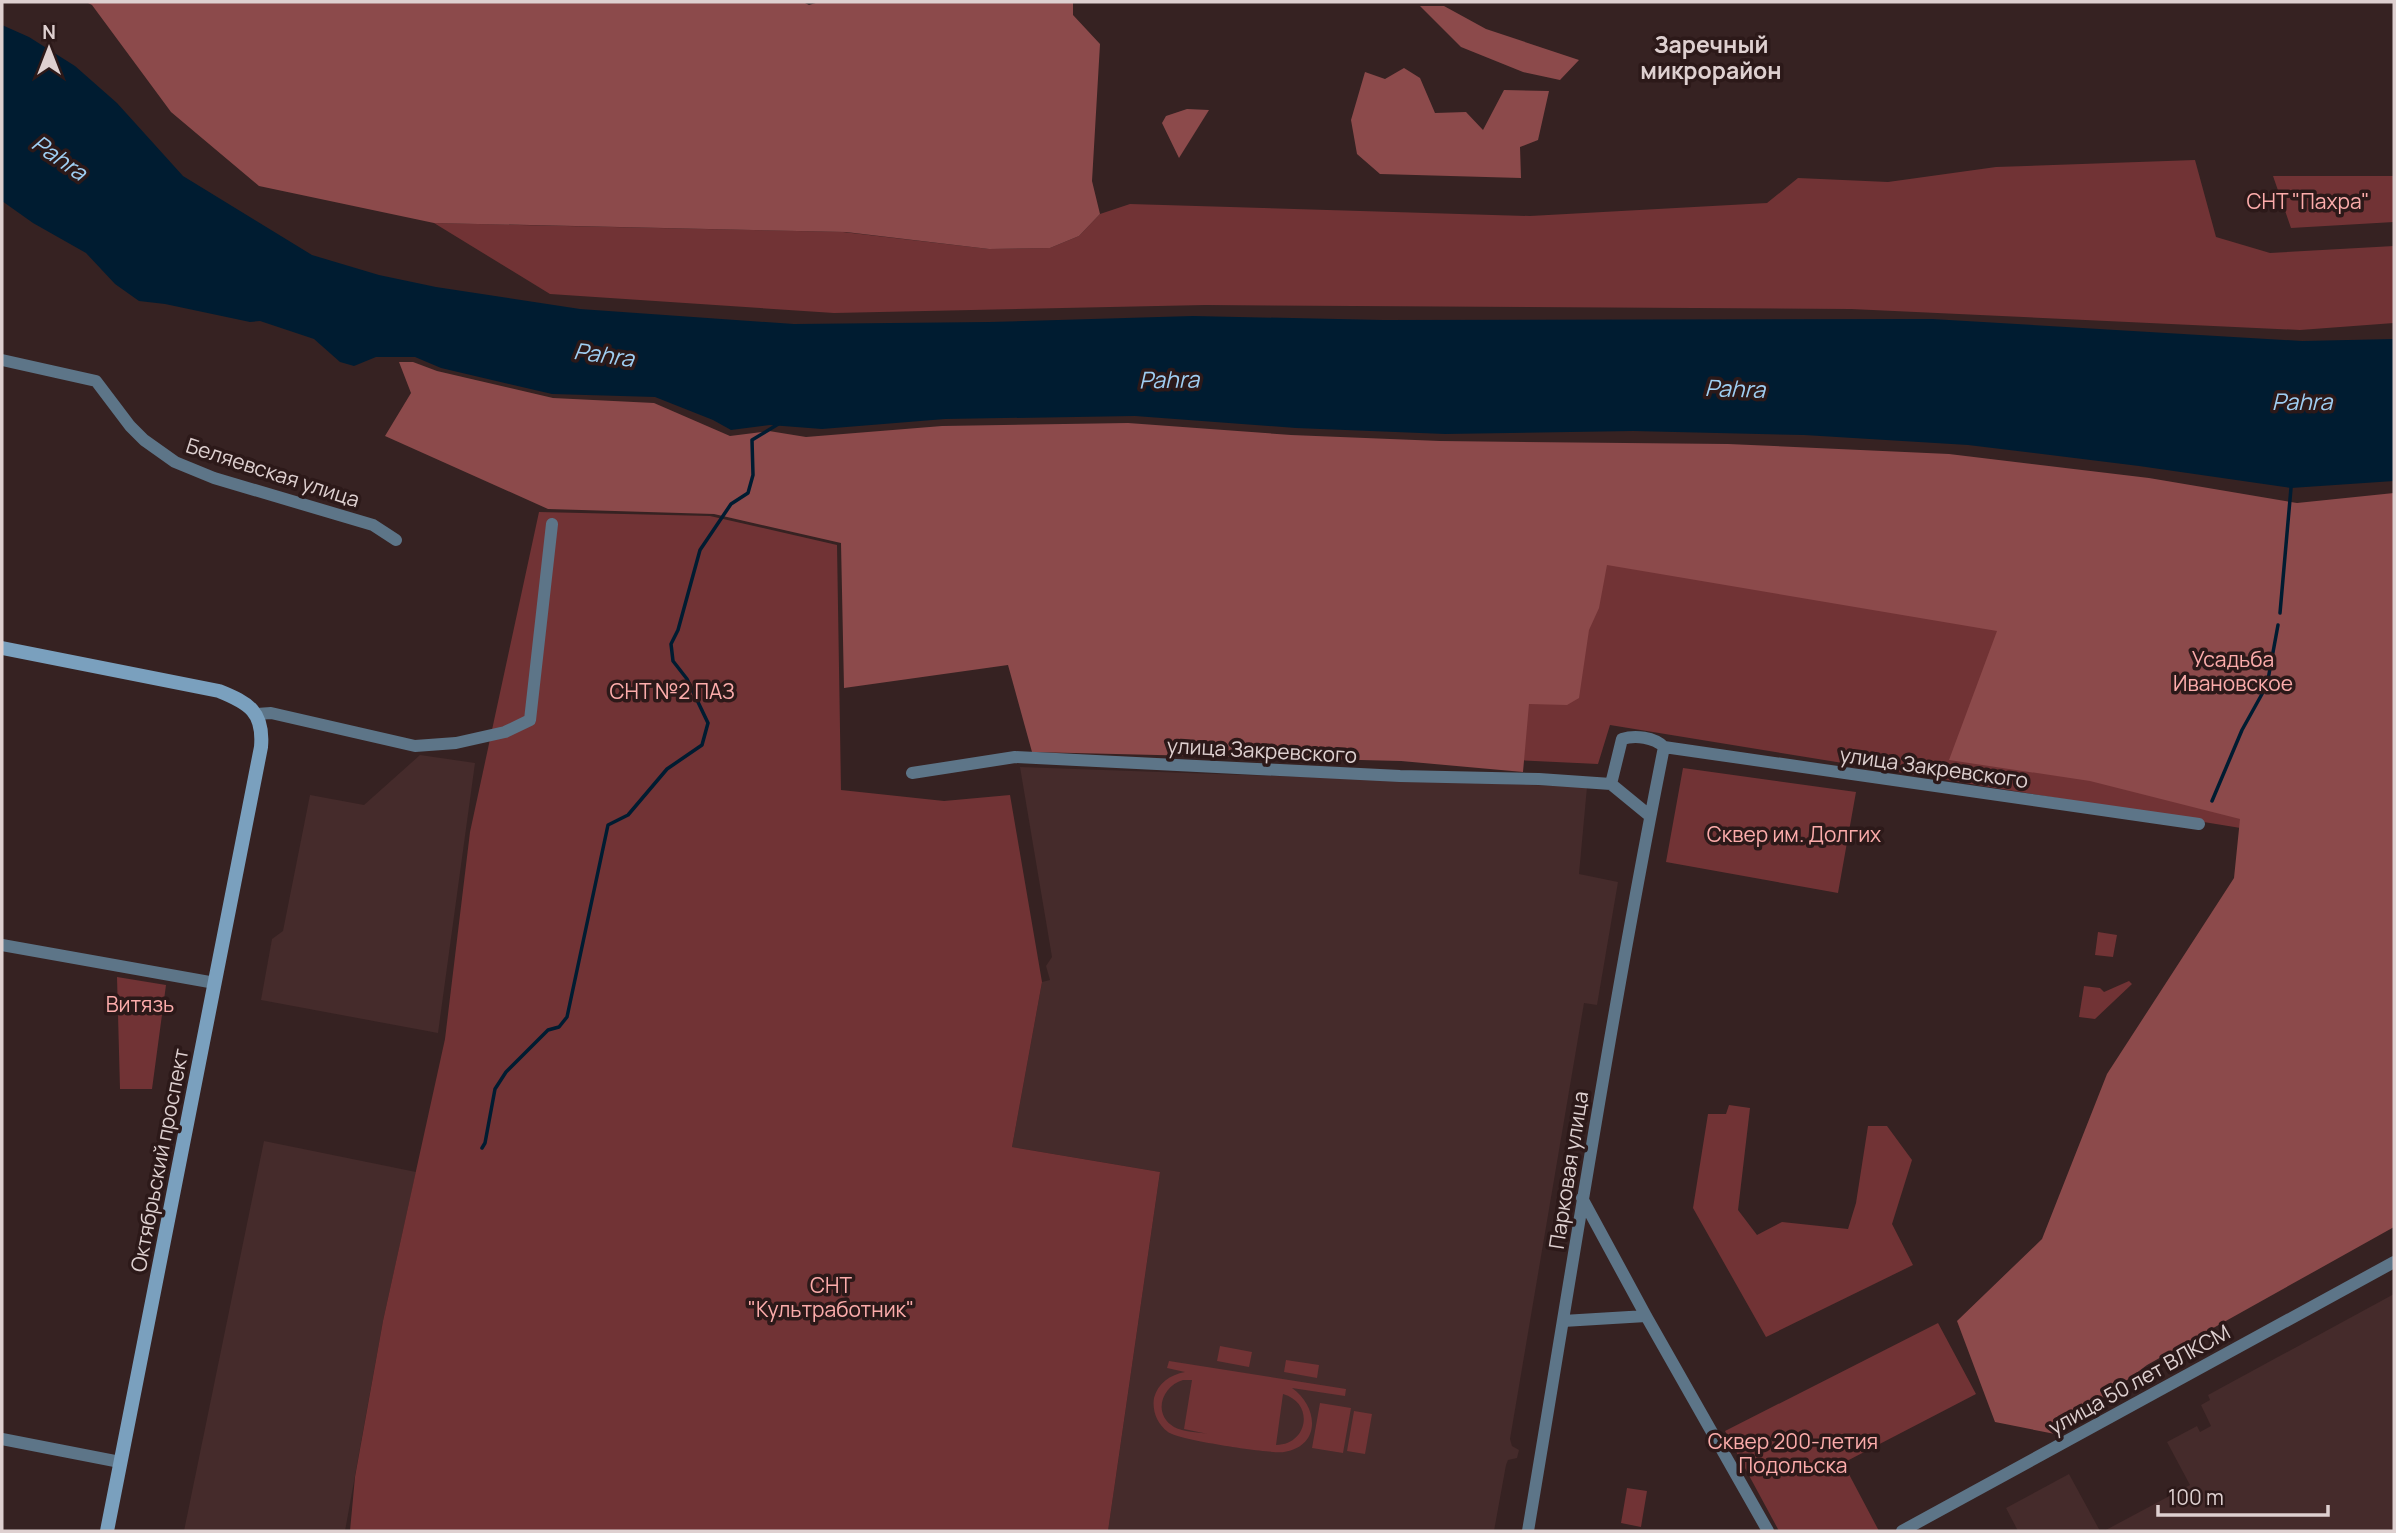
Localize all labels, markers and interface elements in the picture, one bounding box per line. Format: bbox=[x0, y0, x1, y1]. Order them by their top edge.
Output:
north arrow bbox=[14, 14, 84, 84]
text: N bbox=[42, 19, 56, 45]
district label: Заречный микрорайон bbox=[1640, 28, 1782, 86]
water label: Pahra bbox=[26, 127, 95, 188]
park label: СНТ "Пахра" bbox=[2247, 187, 2369, 215]
water label: Pahra bbox=[572, 334, 637, 374]
water label: Pahra bbox=[1139, 362, 1201, 396]
water label: Pahra bbox=[1704, 371, 1767, 405]
water label: Pahra bbox=[2272, 385, 2333, 417]
street label: Беляевская улица bbox=[183, 431, 363, 513]
park label: Усадьба Ивановское bbox=[2173, 645, 2293, 697]
park label: СНТ №2 ПАЗ bbox=[610, 677, 734, 705]
street label: улица Закревского bbox=[1166, 731, 1358, 769]
street label: улица Закревского bbox=[1838, 740, 2030, 794]
park label: Сквер им. Долгих bbox=[1707, 820, 1881, 848]
park label: Витязь bbox=[106, 990, 174, 1018]
street label: Октябрьский проспект bbox=[124, 1045, 194, 1274]
street label: Парковая улица bbox=[1542, 1089, 1594, 1251]
park label: СНТ "Культработник" bbox=[748, 1271, 914, 1323]
street label: улица 50 лет ВЛКСМ bbox=[2043, 1317, 2235, 1441]
park label: Сквер 200-летия Подольска bbox=[1708, 1427, 1878, 1479]
scale bar bbox=[2158, 1474, 2328, 1518]
text: 100 m bbox=[2168, 1483, 2224, 1511]

